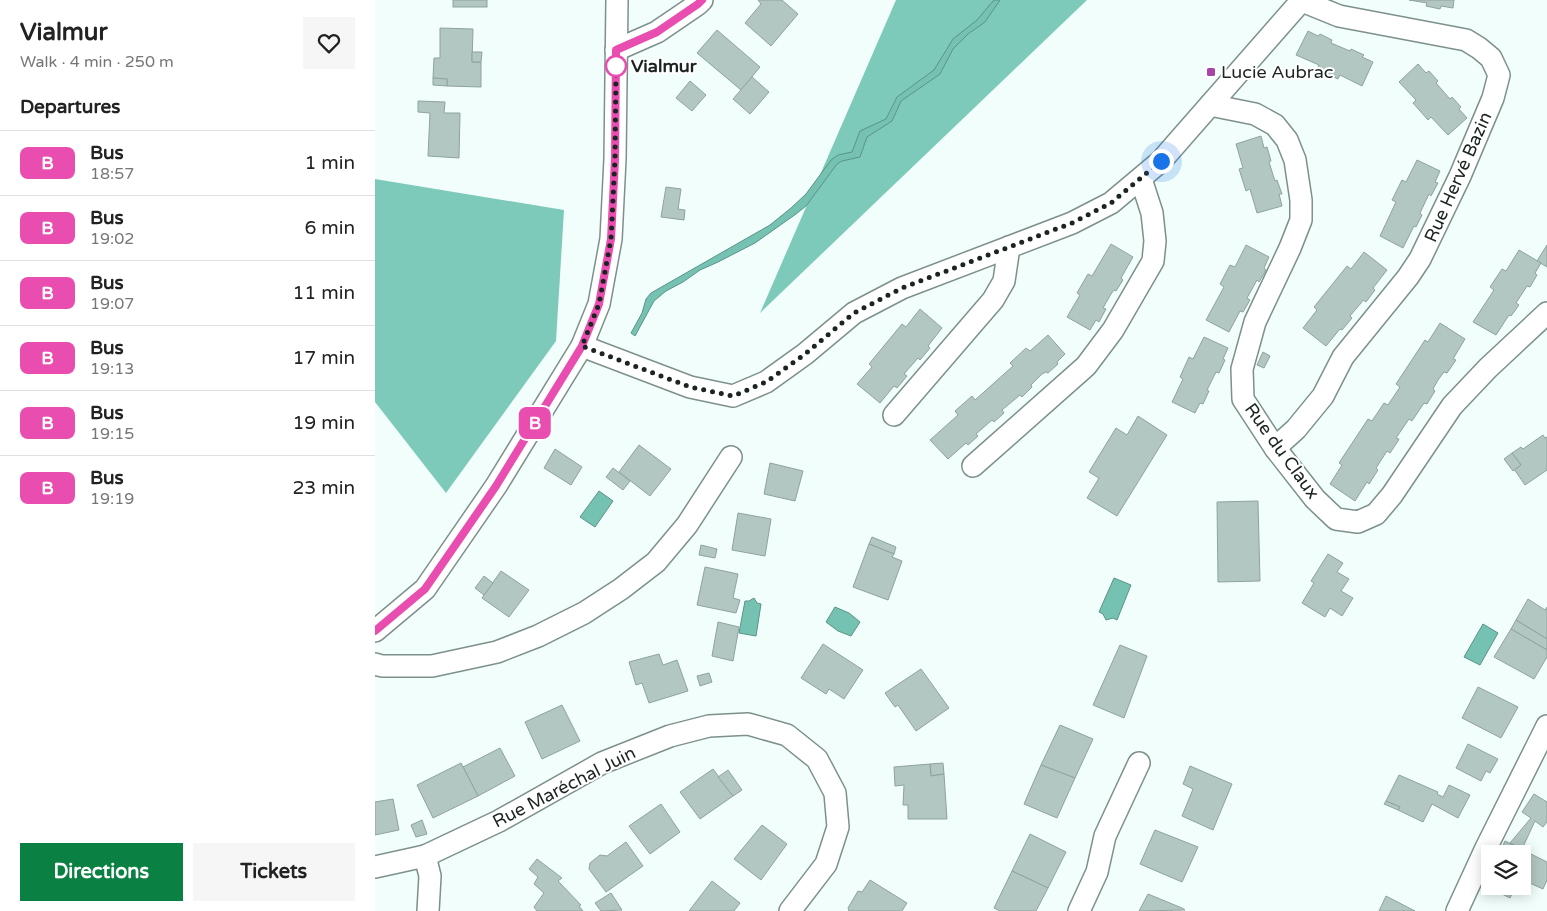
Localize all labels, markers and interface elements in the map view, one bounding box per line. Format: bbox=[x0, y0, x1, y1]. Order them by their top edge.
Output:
button: heart bbox=[303, 17, 355, 69]
text: Vialmur bbox=[20, 18, 108, 47]
text: Walk · 4 min · 250 m bbox=[20, 52, 174, 72]
marker: Vialmur bbox=[605, 55, 627, 77]
place label: Vialmur bbox=[631, 55, 698, 77]
place label: Lucie Aubrac bbox=[1221, 61, 1333, 83]
marker: Lucie Aubrac bbox=[1205, 66, 1217, 78]
text: Departures bbox=[20, 96, 120, 118]
street label: Rue Hervé Bazin bbox=[1419, 108, 1497, 246]
text: Bus bbox=[90, 142, 124, 164]
your location bbox=[1149, 149, 1174, 174]
text: B bbox=[41, 152, 54, 174]
text: 1 min bbox=[304, 152, 355, 174]
text: 18:57 bbox=[90, 164, 134, 184]
text: Bus bbox=[90, 207, 124, 229]
text: B bbox=[41, 217, 54, 239]
text: 6 min bbox=[304, 217, 355, 239]
text: 19:02 bbox=[90, 229, 134, 249]
text: Bus bbox=[90, 272, 124, 294]
text: B bbox=[41, 282, 54, 304]
text: 11 min bbox=[292, 282, 355, 304]
text: 19:07 bbox=[90, 294, 134, 314]
text: Bus bbox=[90, 337, 124, 359]
text: B bbox=[41, 347, 54, 369]
text: 17 min bbox=[292, 347, 355, 369]
text: 19:13 bbox=[90, 359, 134, 379]
street label: Rue du Claux bbox=[1240, 399, 1324, 503]
text: Bus bbox=[90, 402, 124, 424]
line badge: B bbox=[519, 407, 551, 439]
text: B bbox=[41, 412, 54, 434]
text: 19 min bbox=[292, 412, 355, 434]
text: B bbox=[529, 412, 541, 434]
text: 19:15 bbox=[90, 424, 134, 444]
text: Bus bbox=[90, 467, 124, 489]
text: B bbox=[41, 477, 54, 499]
text: 23 min bbox=[292, 477, 355, 499]
text: 19:19 bbox=[90, 489, 134, 509]
street label: Rue Maréchal Juin bbox=[489, 741, 639, 833]
button: Directions bbox=[20, 843, 183, 901]
button: Tickets bbox=[193, 843, 355, 901]
map controls bbox=[1481, 845, 1531, 895]
button: layers bbox=[1481, 845, 1531, 895]

